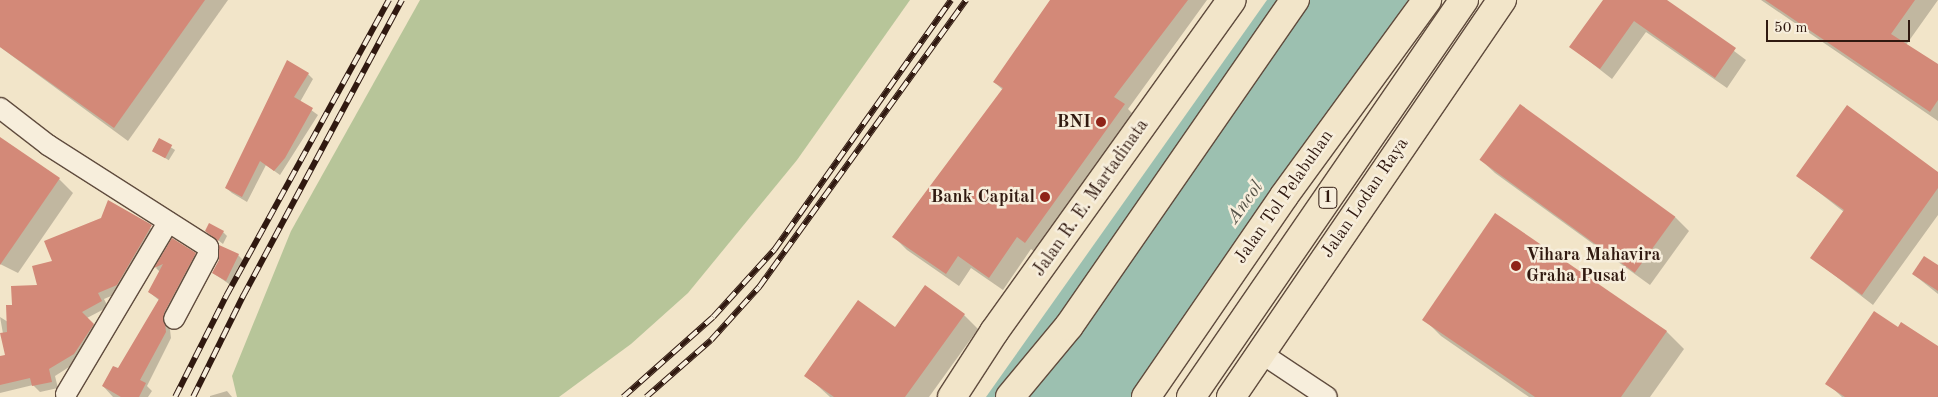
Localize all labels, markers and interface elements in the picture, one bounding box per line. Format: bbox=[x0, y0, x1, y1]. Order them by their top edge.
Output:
scale bar bbox=[1768, 10, 1912, 42]
text: 50 m bbox=[1774, 21, 1808, 36]
place label: BNI bbox=[1057, 111, 1091, 133]
street label: Jalan R. E. Martadinata bbox=[1028, 115, 1154, 281]
marker: BNI bbox=[1095, 116, 1107, 128]
street label: Jalan Tol Pelabuhan bbox=[1230, 126, 1338, 268]
street label: Jalan Lodan Raya bbox=[1317, 134, 1413, 262]
water label: Ancol bbox=[1223, 177, 1269, 229]
road number: 1 bbox=[1318, 184, 1338, 212]
place label: Bank Capital bbox=[931, 186, 1035, 208]
marker: Bank Capital bbox=[1039, 191, 1051, 203]
place label: Vihara Mahavira Graha Pusat bbox=[1526, 245, 1661, 288]
marker: Vihara Mahavira Graha Pusat bbox=[1510, 260, 1522, 272]

